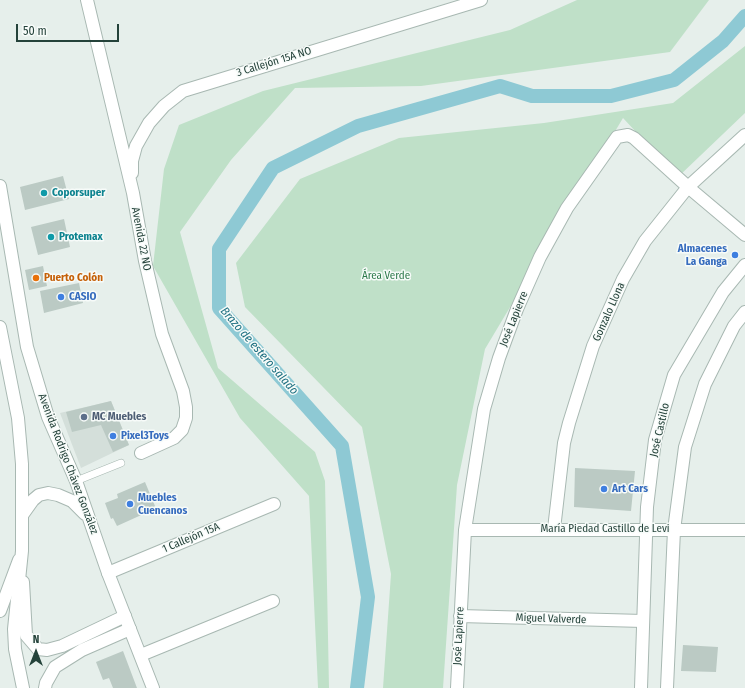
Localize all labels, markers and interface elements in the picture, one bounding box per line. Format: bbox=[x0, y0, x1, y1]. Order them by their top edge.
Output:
scale bar bbox=[18, 16, 121, 42]
text: 50 m bbox=[23, 24, 47, 38]
street label: 3 Callejón 15A NO bbox=[235, 44, 313, 80]
place label: Coporsuper bbox=[52, 186, 105, 200]
marker: Coporsuper bbox=[39, 188, 49, 198]
street label: Avenida 22 NO bbox=[128, 206, 154, 272]
place label: Protemax bbox=[59, 230, 103, 244]
marker: Protemax bbox=[46, 232, 56, 242]
place label: Almacenes La Ganga bbox=[678, 242, 727, 268]
marker: Almacenes La Ganga bbox=[730, 250, 740, 260]
park label: Área Verde bbox=[362, 269, 410, 283]
place label: Puerto Colón bbox=[44, 271, 103, 285]
marker: Puerto Colón bbox=[31, 273, 41, 283]
street label: Gonzalo Llona bbox=[590, 280, 628, 344]
street label: José Lapierre bbox=[497, 289, 531, 349]
place label: CASIO bbox=[69, 290, 96, 304]
marker: CASIO bbox=[56, 292, 66, 302]
water label: Brazo de estero salado bbox=[217, 304, 301, 398]
street label: Avenida Rodrigo Chávez González bbox=[35, 392, 101, 536]
street label: José Castillo bbox=[647, 402, 673, 458]
place label: MC Muebles bbox=[92, 410, 146, 424]
marker: MC Muebles bbox=[79, 412, 89, 422]
place label: Pixel3Toys bbox=[121, 429, 169, 443]
marker: Pixel3Toys bbox=[108, 431, 118, 441]
place label: Art Cars bbox=[612, 482, 648, 496]
marker: Art Cars bbox=[599, 484, 609, 494]
place label: Muebles Cuencanos bbox=[138, 491, 187, 517]
marker: Muebles Cuencanos bbox=[125, 499, 135, 509]
street label: 1 Callejón 15A bbox=[160, 520, 222, 556]
street label: María Piedad Castillo de Levi bbox=[540, 522, 670, 536]
street label: José Lapierre bbox=[451, 606, 467, 666]
street label: Miguel Valverde bbox=[515, 611, 587, 627]
north arrow bbox=[16, 632, 56, 672]
text: N bbox=[33, 633, 39, 646]

